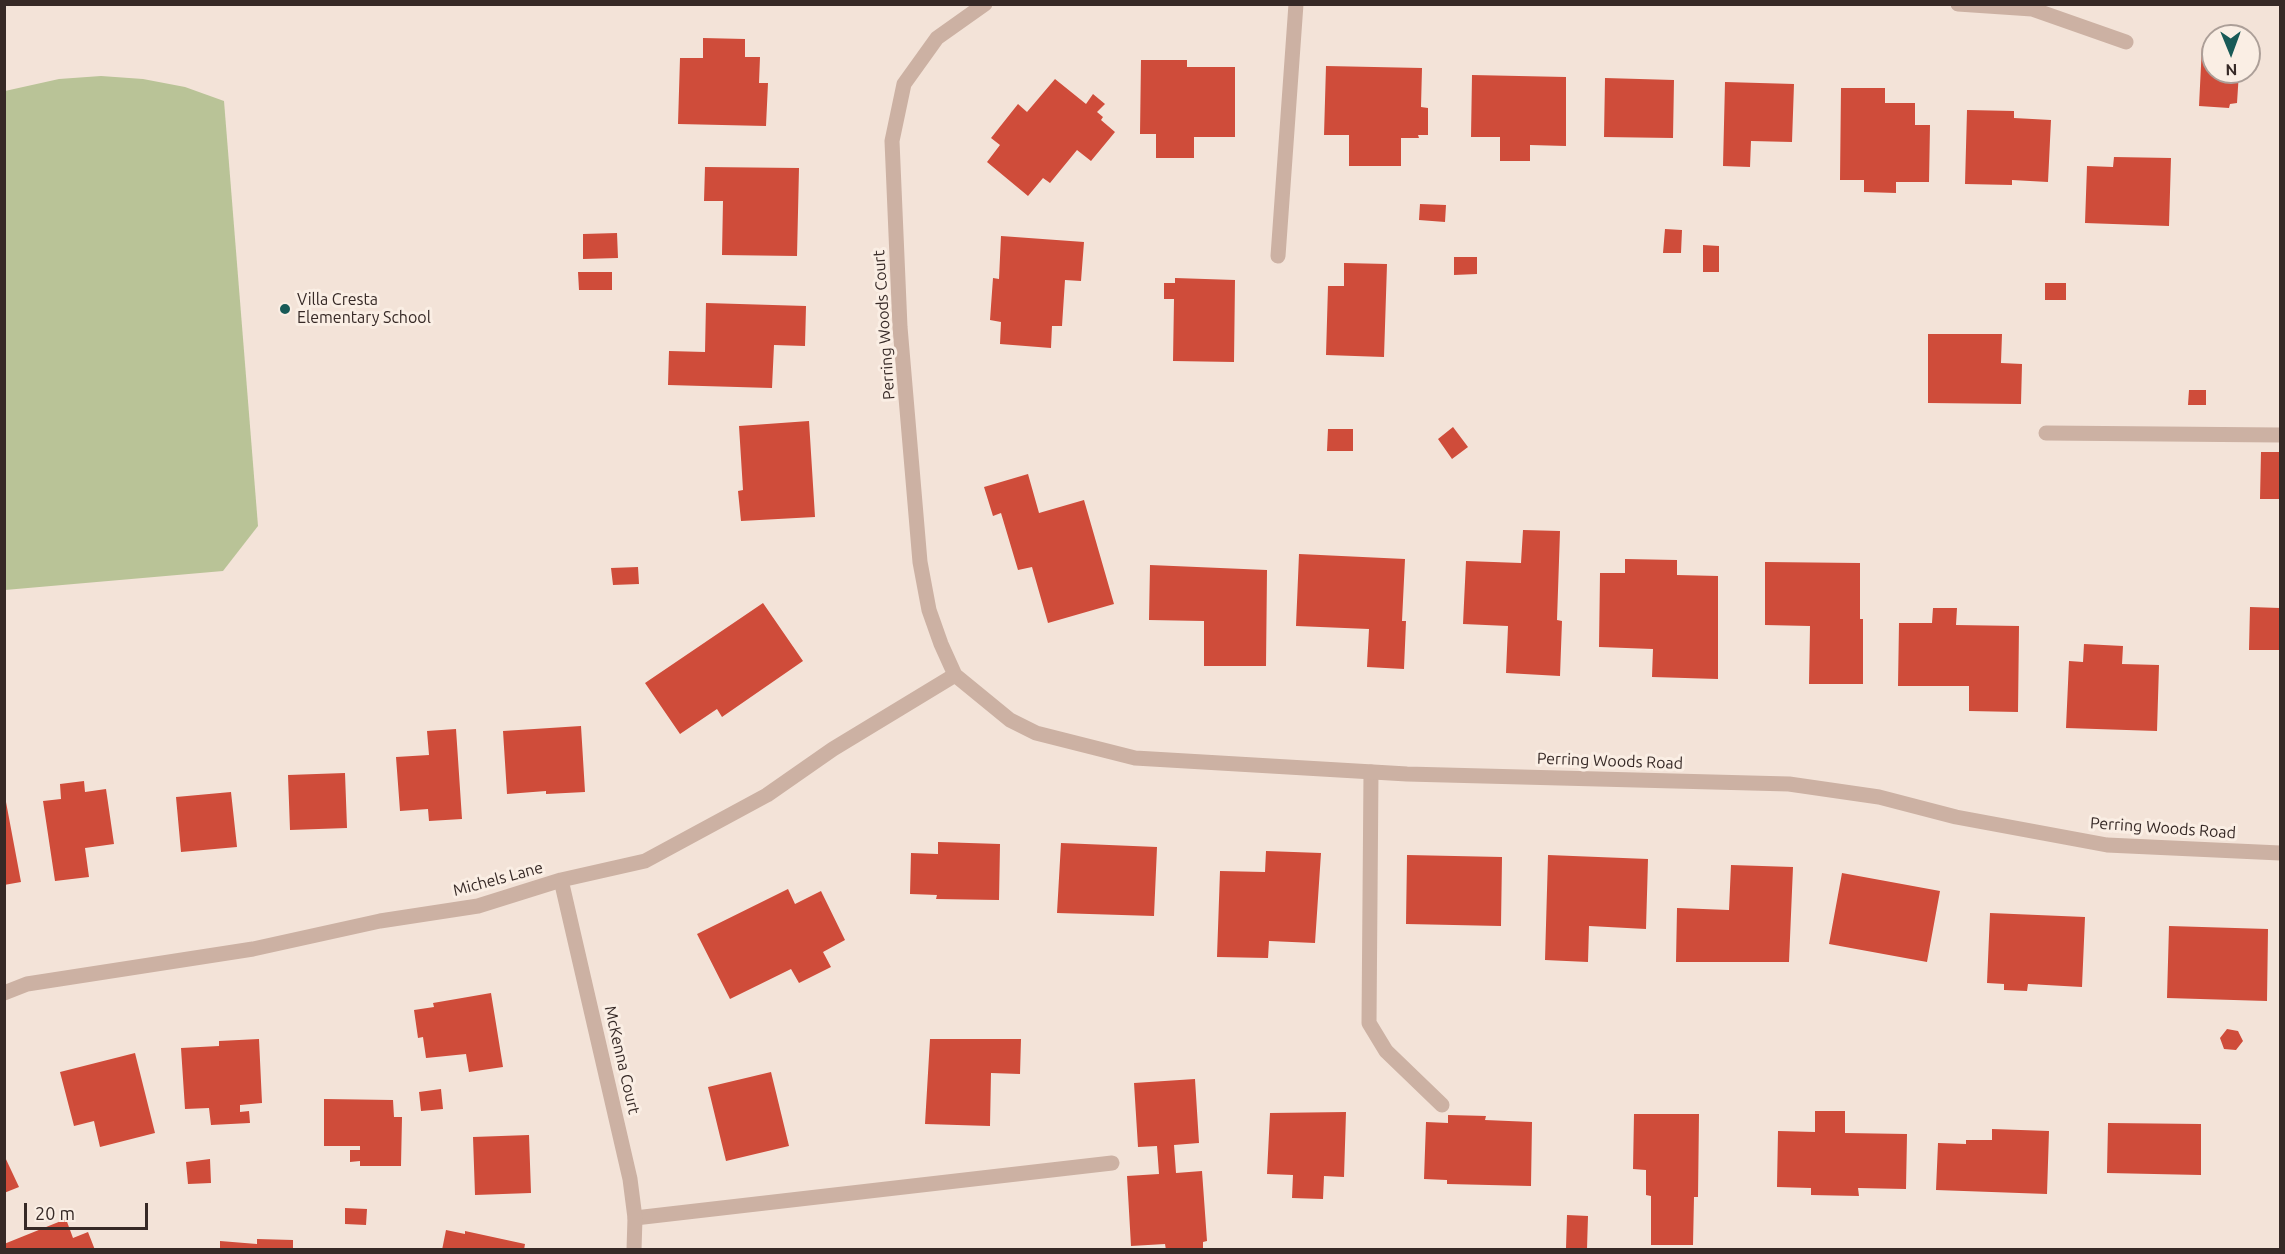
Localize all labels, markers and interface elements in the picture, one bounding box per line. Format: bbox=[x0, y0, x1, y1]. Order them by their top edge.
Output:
north arrow bbox=[2201, 24, 2261, 84]
text: N bbox=[2225, 61, 2237, 79]
street label: Perring Woods Court bbox=[869, 250, 899, 400]
place label: Villa Cresta Elementary School bbox=[297, 290, 431, 328]
marker: Villa Cresta Elementary School bbox=[278, 302, 292, 316]
street label: Perring Woods Road bbox=[1537, 749, 1683, 773]
street label: Perring Woods Road bbox=[2089, 813, 2237, 843]
street label: Michels Lane bbox=[451, 858, 545, 900]
street label: McKenna Court bbox=[600, 1004, 644, 1116]
scale bar bbox=[27, 1191, 152, 1229]
text: 20 m bbox=[35, 1203, 75, 1223]

